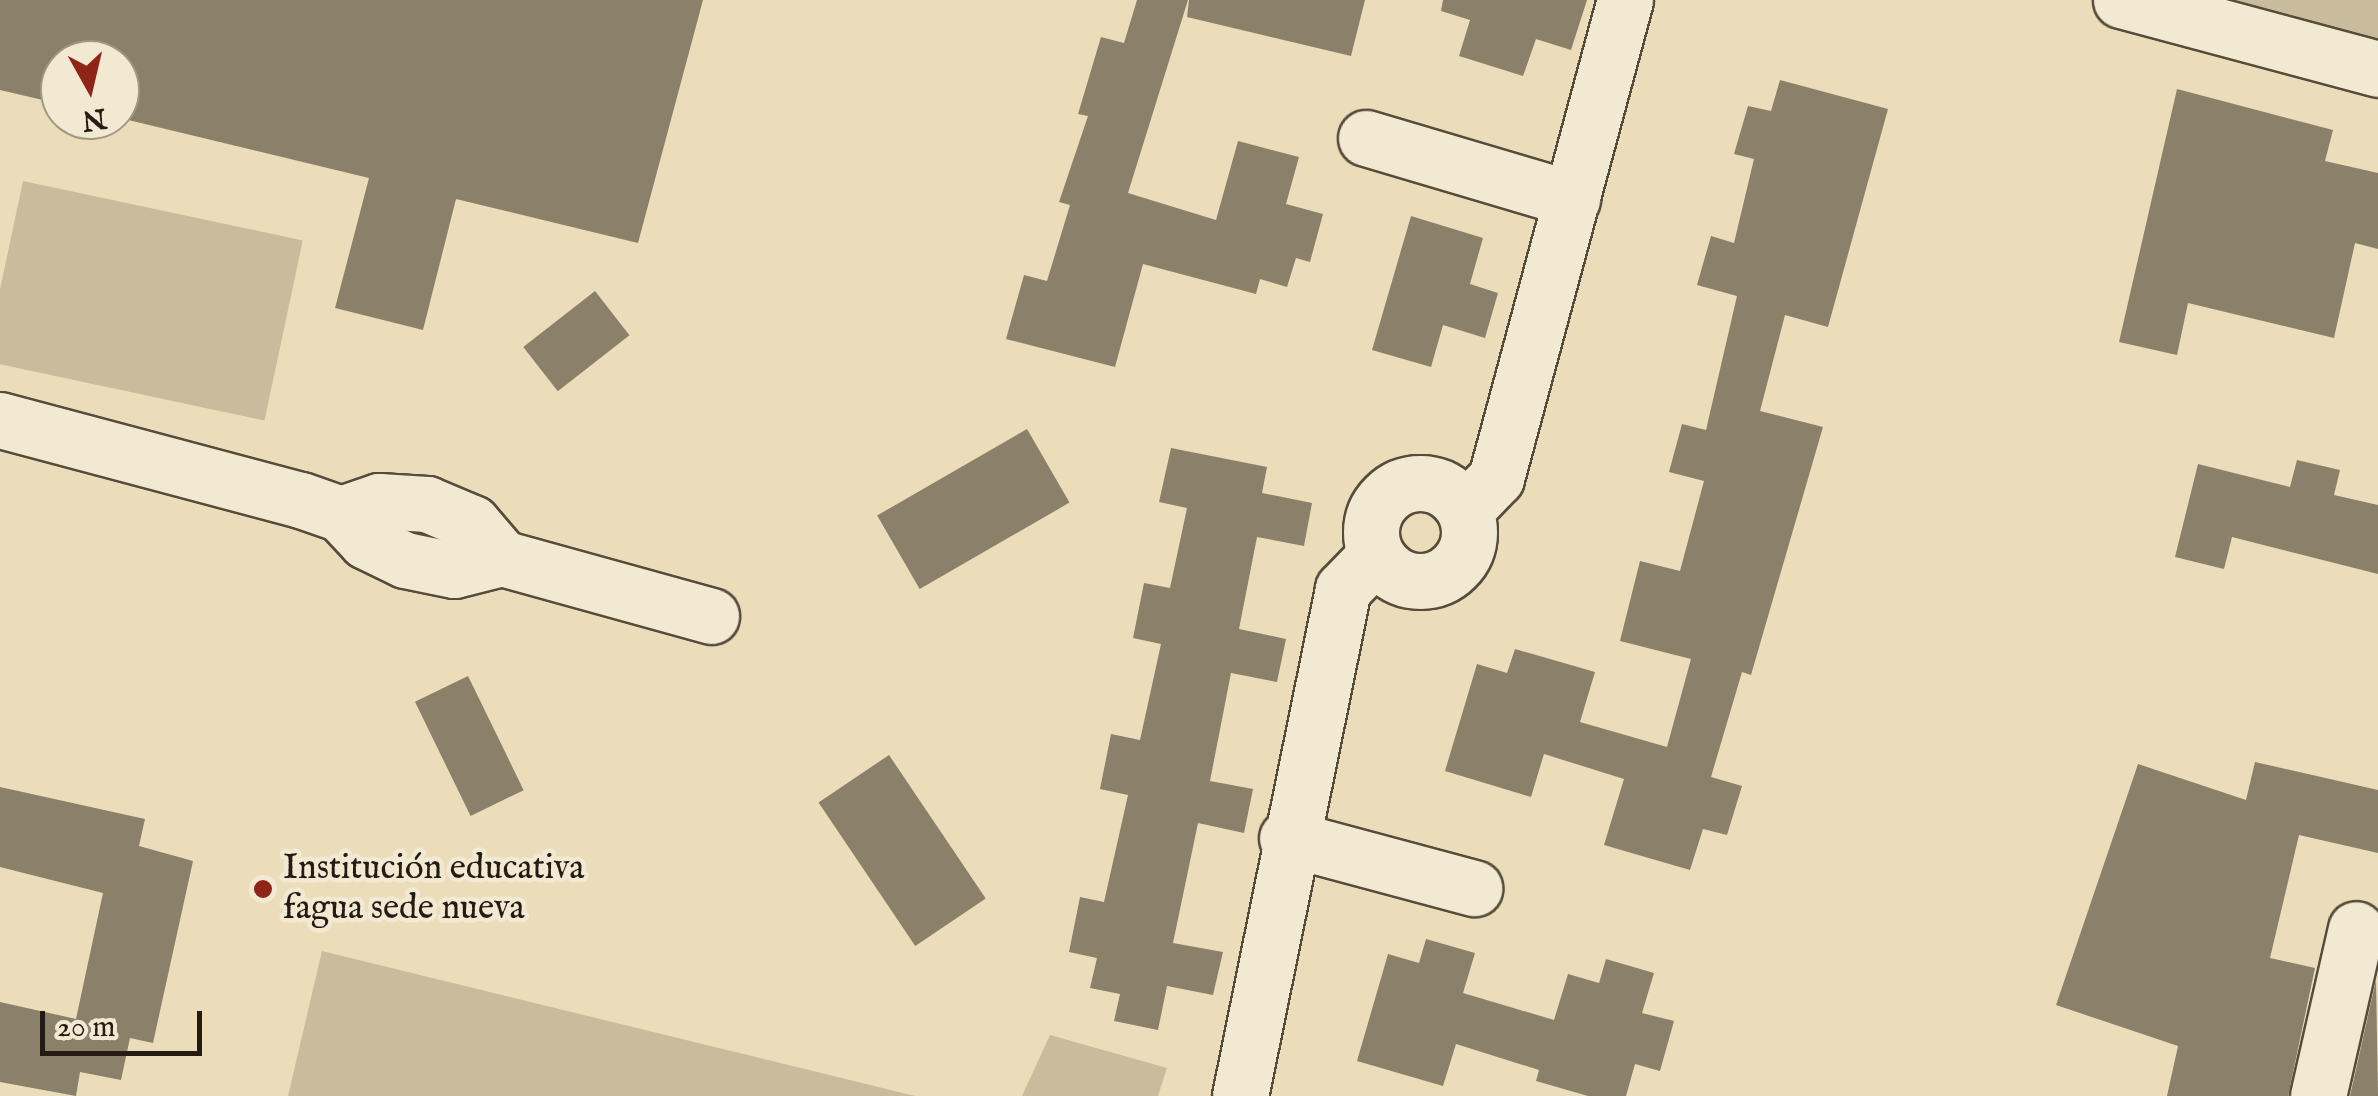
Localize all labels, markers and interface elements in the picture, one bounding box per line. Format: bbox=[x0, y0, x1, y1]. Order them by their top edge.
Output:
north arrow bbox=[40, 40, 140, 140]
text: N bbox=[80, 99, 108, 137]
place label: Institución educativa fagua sede nueva bbox=[283, 848, 584, 930]
marker: Institución educativa fagua sede nueva bbox=[252, 878, 274, 900]
scale bar bbox=[45, 991, 208, 1053]
text: 20 m bbox=[57, 1009, 116, 1047]

